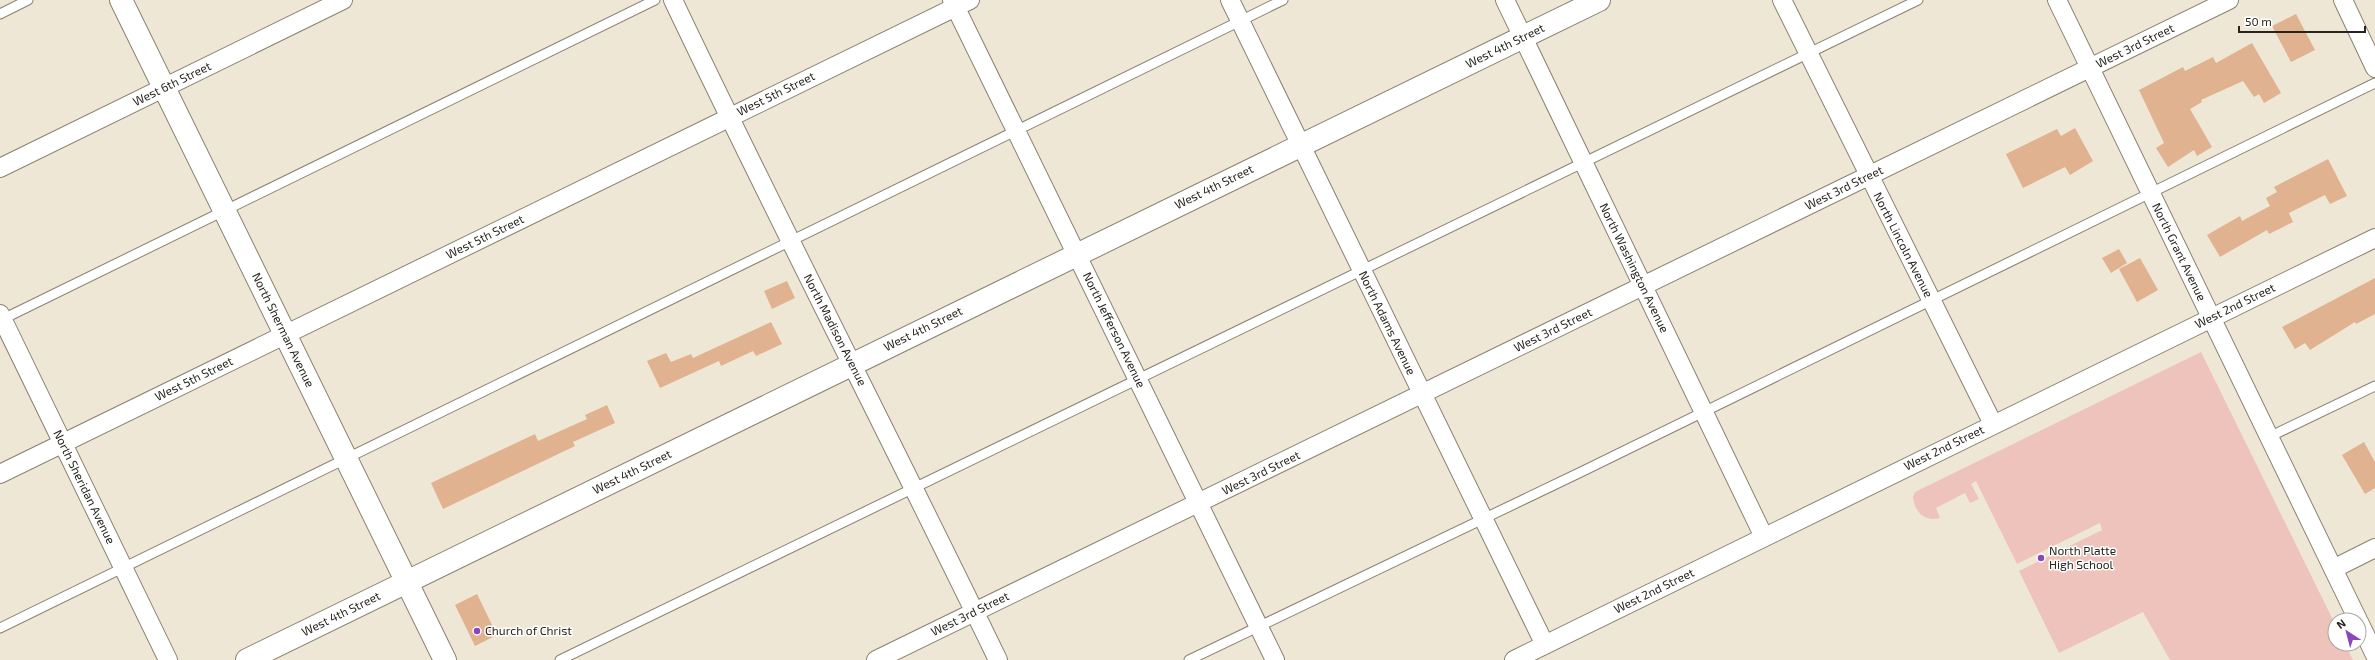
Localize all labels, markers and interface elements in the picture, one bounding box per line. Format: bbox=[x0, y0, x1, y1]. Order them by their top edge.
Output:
scale bar bbox=[2239, 8, 2365, 34]
text: 50 m bbox=[2245, 14, 2272, 28]
street label: West 4th Street bbox=[1463, 20, 1547, 70]
street label: West 3rd Street bbox=[2093, 20, 2176, 70]
street label: West 6th Street bbox=[130, 58, 213, 108]
street label: West 5th Street bbox=[734, 68, 817, 118]
street label: West 4th Street bbox=[1172, 161, 1256, 211]
street label: West 3rd Street bbox=[1802, 162, 1885, 212]
street label: North Lincoln Avenue bbox=[1871, 190, 1936, 299]
street label: North Washington Avenue bbox=[1597, 200, 1672, 335]
street label: North Grant Avenue bbox=[2150, 200, 2210, 303]
street label: West 5th Street bbox=[443, 211, 526, 261]
street label: North Adams Avenue bbox=[1357, 268, 1419, 377]
street label: North Sherman Avenue bbox=[250, 270, 318, 389]
street label: North Jefferson Avenue bbox=[1081, 270, 1149, 390]
street label: North Madison Avenue bbox=[802, 271, 870, 388]
street label: West 2nd Street bbox=[2192, 279, 2277, 331]
street label: West 4th Street bbox=[881, 303, 965, 353]
street label: West 3rd Street bbox=[1511, 304, 1594, 354]
street label: West 5th Street bbox=[152, 353, 235, 403]
street label: West 2nd Street bbox=[1901, 421, 1986, 473]
street label: North Sheridan Avenue bbox=[51, 427, 119, 546]
street label: West 4th Street bbox=[590, 446, 674, 496]
street label: West 3rd Street bbox=[1219, 447, 1302, 497]
place label: North Platte High School bbox=[2049, 543, 2116, 571]
marker: North Platte High School bbox=[2036, 553, 2046, 563]
street label: West 2nd Street bbox=[1611, 564, 1696, 616]
street label: West 4th Street bbox=[299, 588, 383, 638]
street label: West 3rd Street bbox=[928, 588, 1011, 638]
north arrow bbox=[2327, 612, 2367, 652]
text: N bbox=[2334, 616, 2348, 631]
place label: Church of Christ bbox=[485, 623, 572, 637]
marker: Church of Christ bbox=[472, 626, 482, 636]

